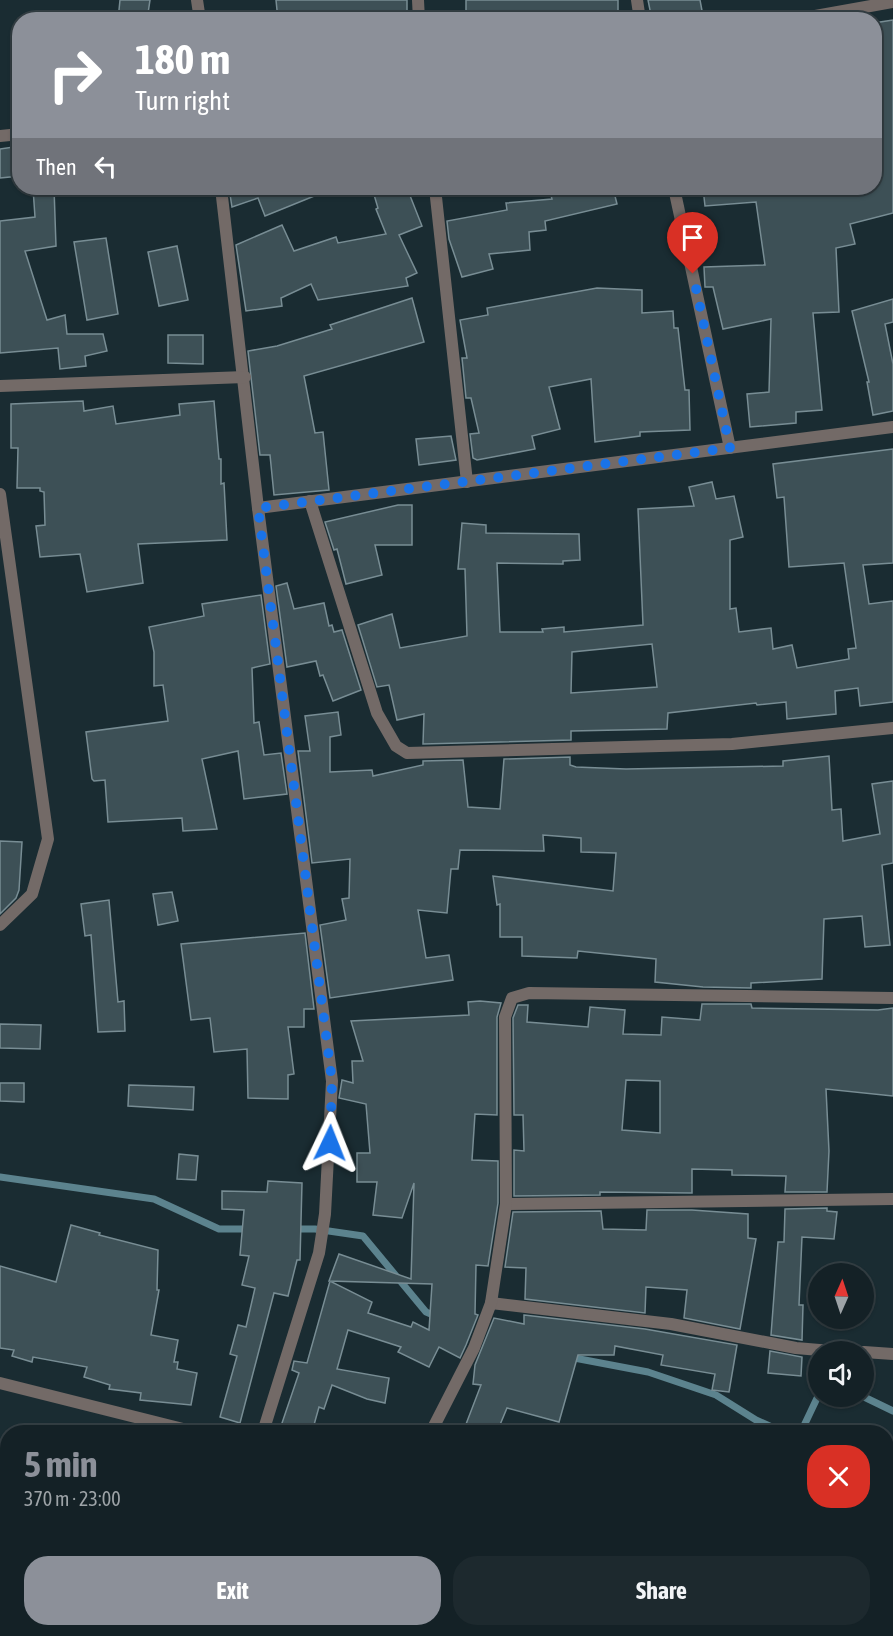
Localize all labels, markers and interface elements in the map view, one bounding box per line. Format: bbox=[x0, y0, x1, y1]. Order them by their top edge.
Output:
text: 180 m bbox=[135, 35, 230, 83]
icon: right bbox=[36, 36, 114, 114]
text: Turn right bbox=[135, 85, 230, 116]
icon: left bbox=[89, 150, 122, 183]
text: Then bbox=[36, 154, 77, 180]
pin bbox=[667, 212, 718, 274]
icon: arrive bbox=[676, 221, 709, 254]
position arrow bbox=[298, 1111, 362, 1175]
north arrow bbox=[808, 1263, 874, 1329]
map controls bbox=[808, 1263, 874, 1407]
button: sound bbox=[808, 1341, 874, 1407]
text: 5 min bbox=[24, 1443, 98, 1485]
button: close bbox=[807, 1445, 870, 1508]
text: 370 m · 23:00 bbox=[24, 1487, 121, 1510]
button: Exit bbox=[24, 1556, 441, 1625]
button: Share bbox=[453, 1556, 870, 1625]

